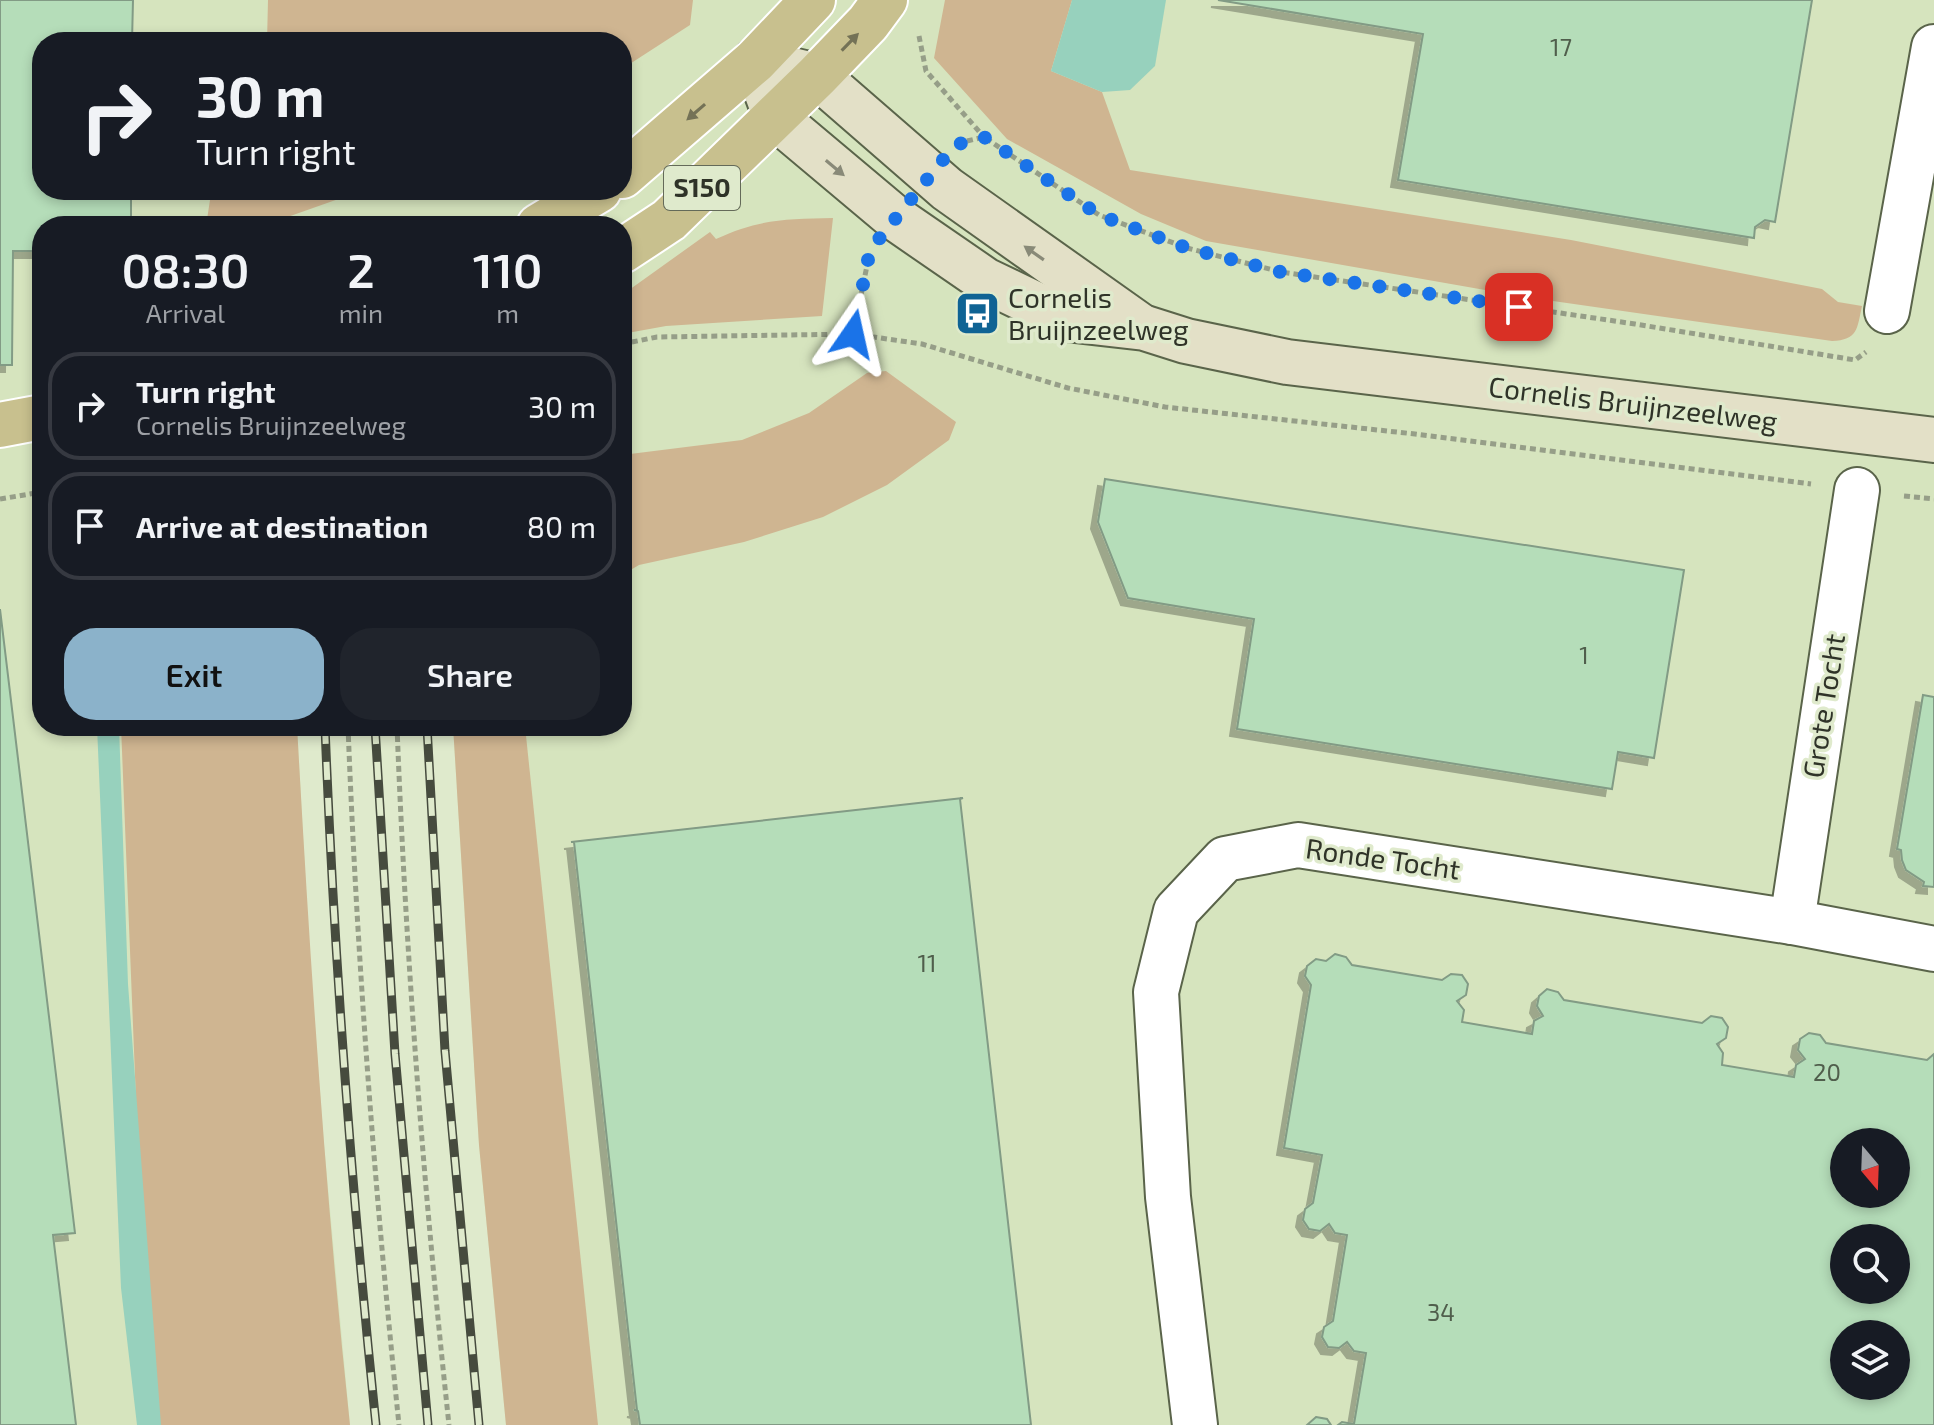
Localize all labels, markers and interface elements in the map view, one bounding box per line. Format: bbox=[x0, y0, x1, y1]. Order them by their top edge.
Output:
house number: 17 bbox=[1550, 32, 1572, 61]
one-way arrow bbox=[840, 33, 858, 52]
text: 30 m bbox=[196, 61, 325, 128]
icon: right bbox=[64, 64, 168, 168]
one-way arrow bbox=[687, 103, 706, 121]
text: Turn right bbox=[196, 129, 356, 172]
one-way arrow bbox=[825, 159, 845, 176]
road number: S150 bbox=[664, 166, 740, 210]
text: 08:30 bbox=[121, 240, 249, 298]
text: 2 bbox=[347, 240, 375, 298]
text: 110 bbox=[473, 240, 543, 298]
one-way arrow bbox=[1024, 246, 1045, 261]
pin bbox=[1485, 273, 1553, 341]
place label: Cornelis Bruijnzeelweg bbox=[1008, 280, 1189, 346]
icon: arrive bbox=[1497, 285, 1541, 329]
bus stop icon: Cornelis Bruijnzeelweg bbox=[953, 290, 1001, 338]
position arrow bbox=[811, 292, 895, 376]
text: Arrival bbox=[146, 297, 225, 328]
text: min bbox=[339, 297, 383, 328]
text: m bbox=[496, 297, 519, 328]
street label: Cornelis Bruijnzeelweg bbox=[1487, 368, 1780, 438]
text: Turn right bbox=[136, 373, 276, 409]
icon: right bbox=[68, 384, 112, 428]
text: 30 m bbox=[528, 388, 596, 424]
text: Cornelis Bruijnzeelweg bbox=[136, 409, 406, 440]
icon: arrive bbox=[68, 504, 112, 548]
text: Arrive at destination bbox=[136, 508, 428, 544]
text: 80 m bbox=[527, 508, 596, 544]
button: Exit bbox=[64, 628, 324, 720]
button: Share bbox=[340, 628, 600, 720]
street label: Grote Tocht bbox=[1795, 631, 1851, 780]
house number: 1 bbox=[1579, 640, 1589, 669]
street label: Ronde Tocht bbox=[1304, 830, 1463, 886]
house number: 11 bbox=[917, 948, 937, 977]
house number: 20 bbox=[1813, 1057, 1841, 1086]
north arrow bbox=[1830, 1128, 1910, 1208]
map controls bbox=[1830, 1128, 1910, 1400]
button: search bbox=[1830, 1224, 1910, 1304]
house number: 34 bbox=[1427, 1297, 1455, 1326]
button: layers bbox=[1830, 1320, 1910, 1400]

